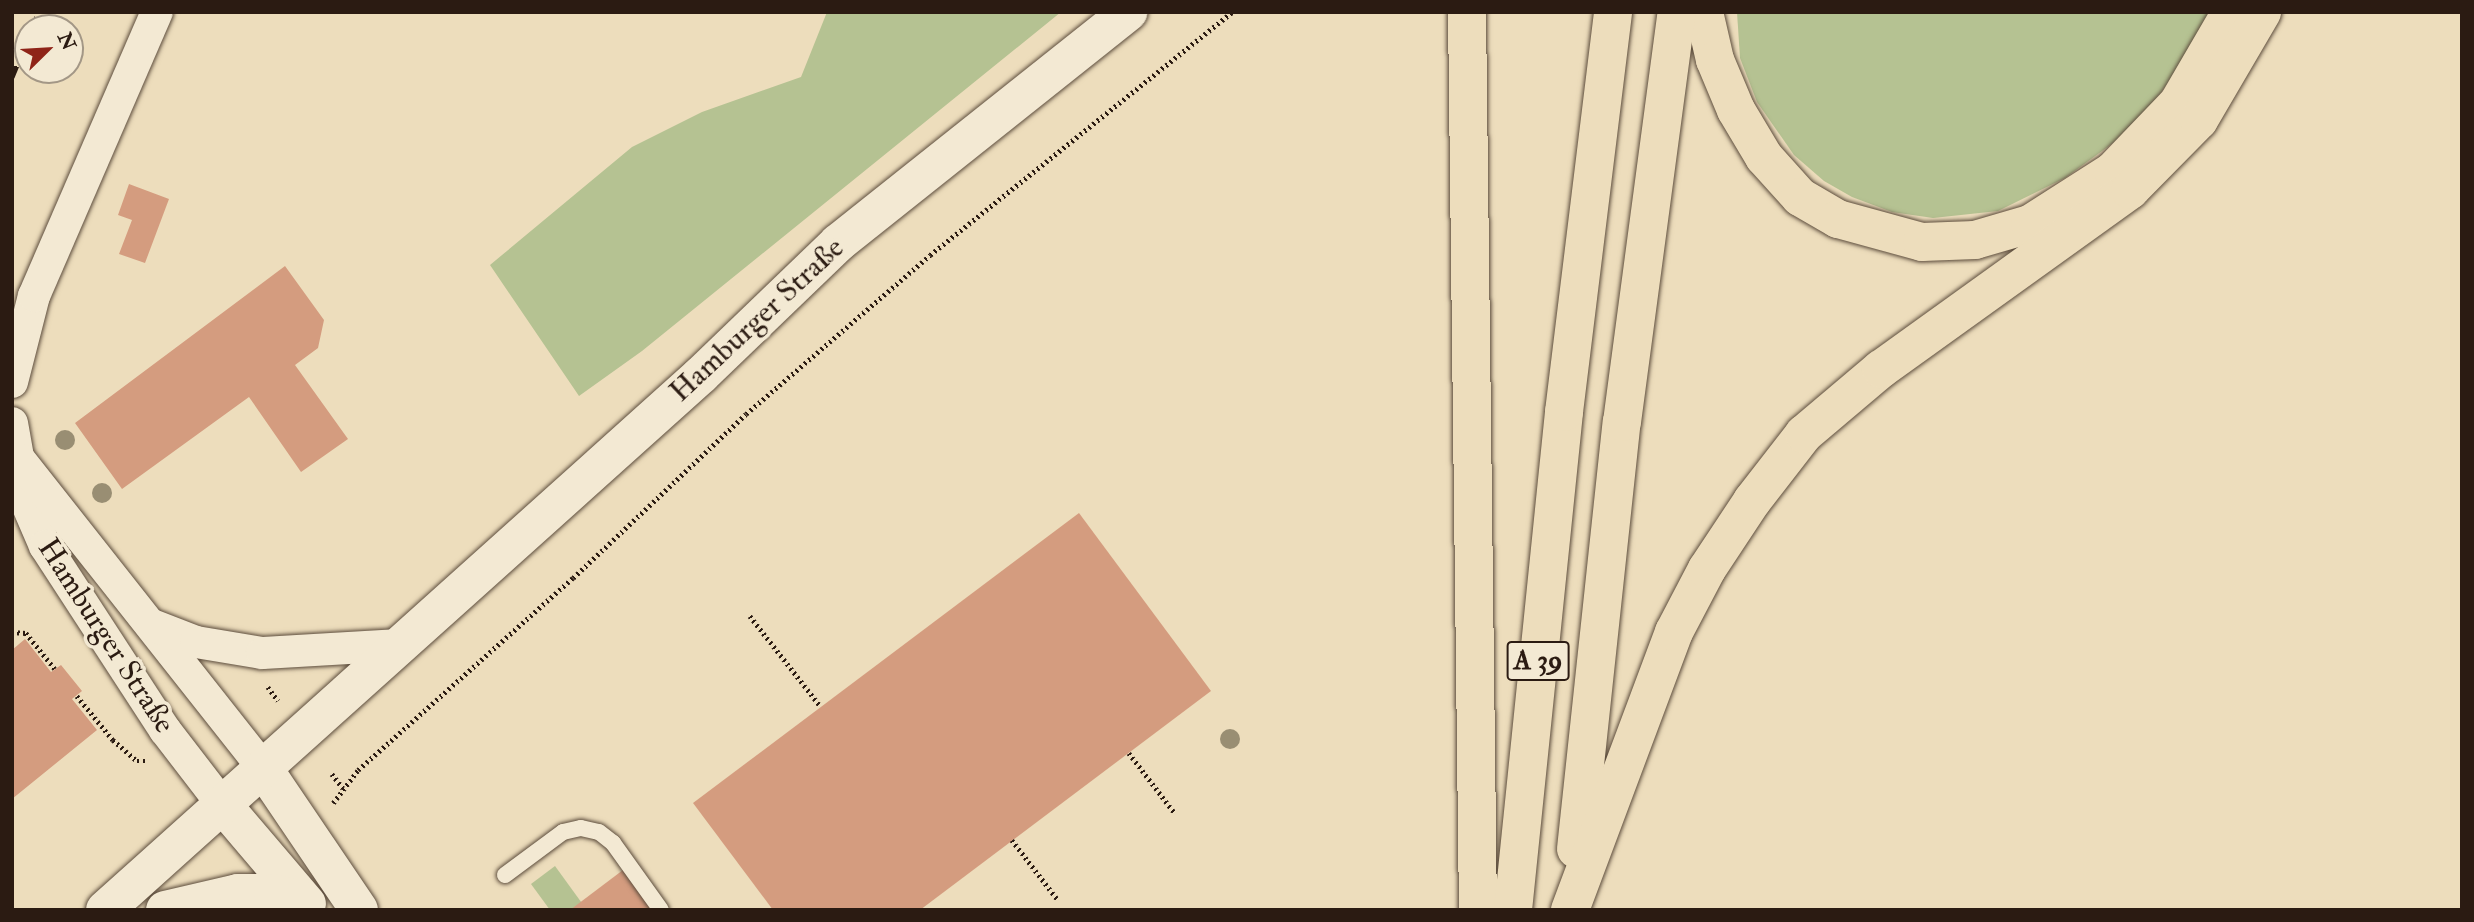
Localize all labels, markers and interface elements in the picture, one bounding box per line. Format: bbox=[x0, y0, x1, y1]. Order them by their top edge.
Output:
north arrow bbox=[14, 14, 84, 84]
text: N bbox=[52, 29, 81, 54]
street label: Hamburger Straße bbox=[663, 230, 851, 410]
street label: Hamburger Straße bbox=[30, 532, 182, 740]
road number: A 39 bbox=[1506, 636, 1570, 686]

